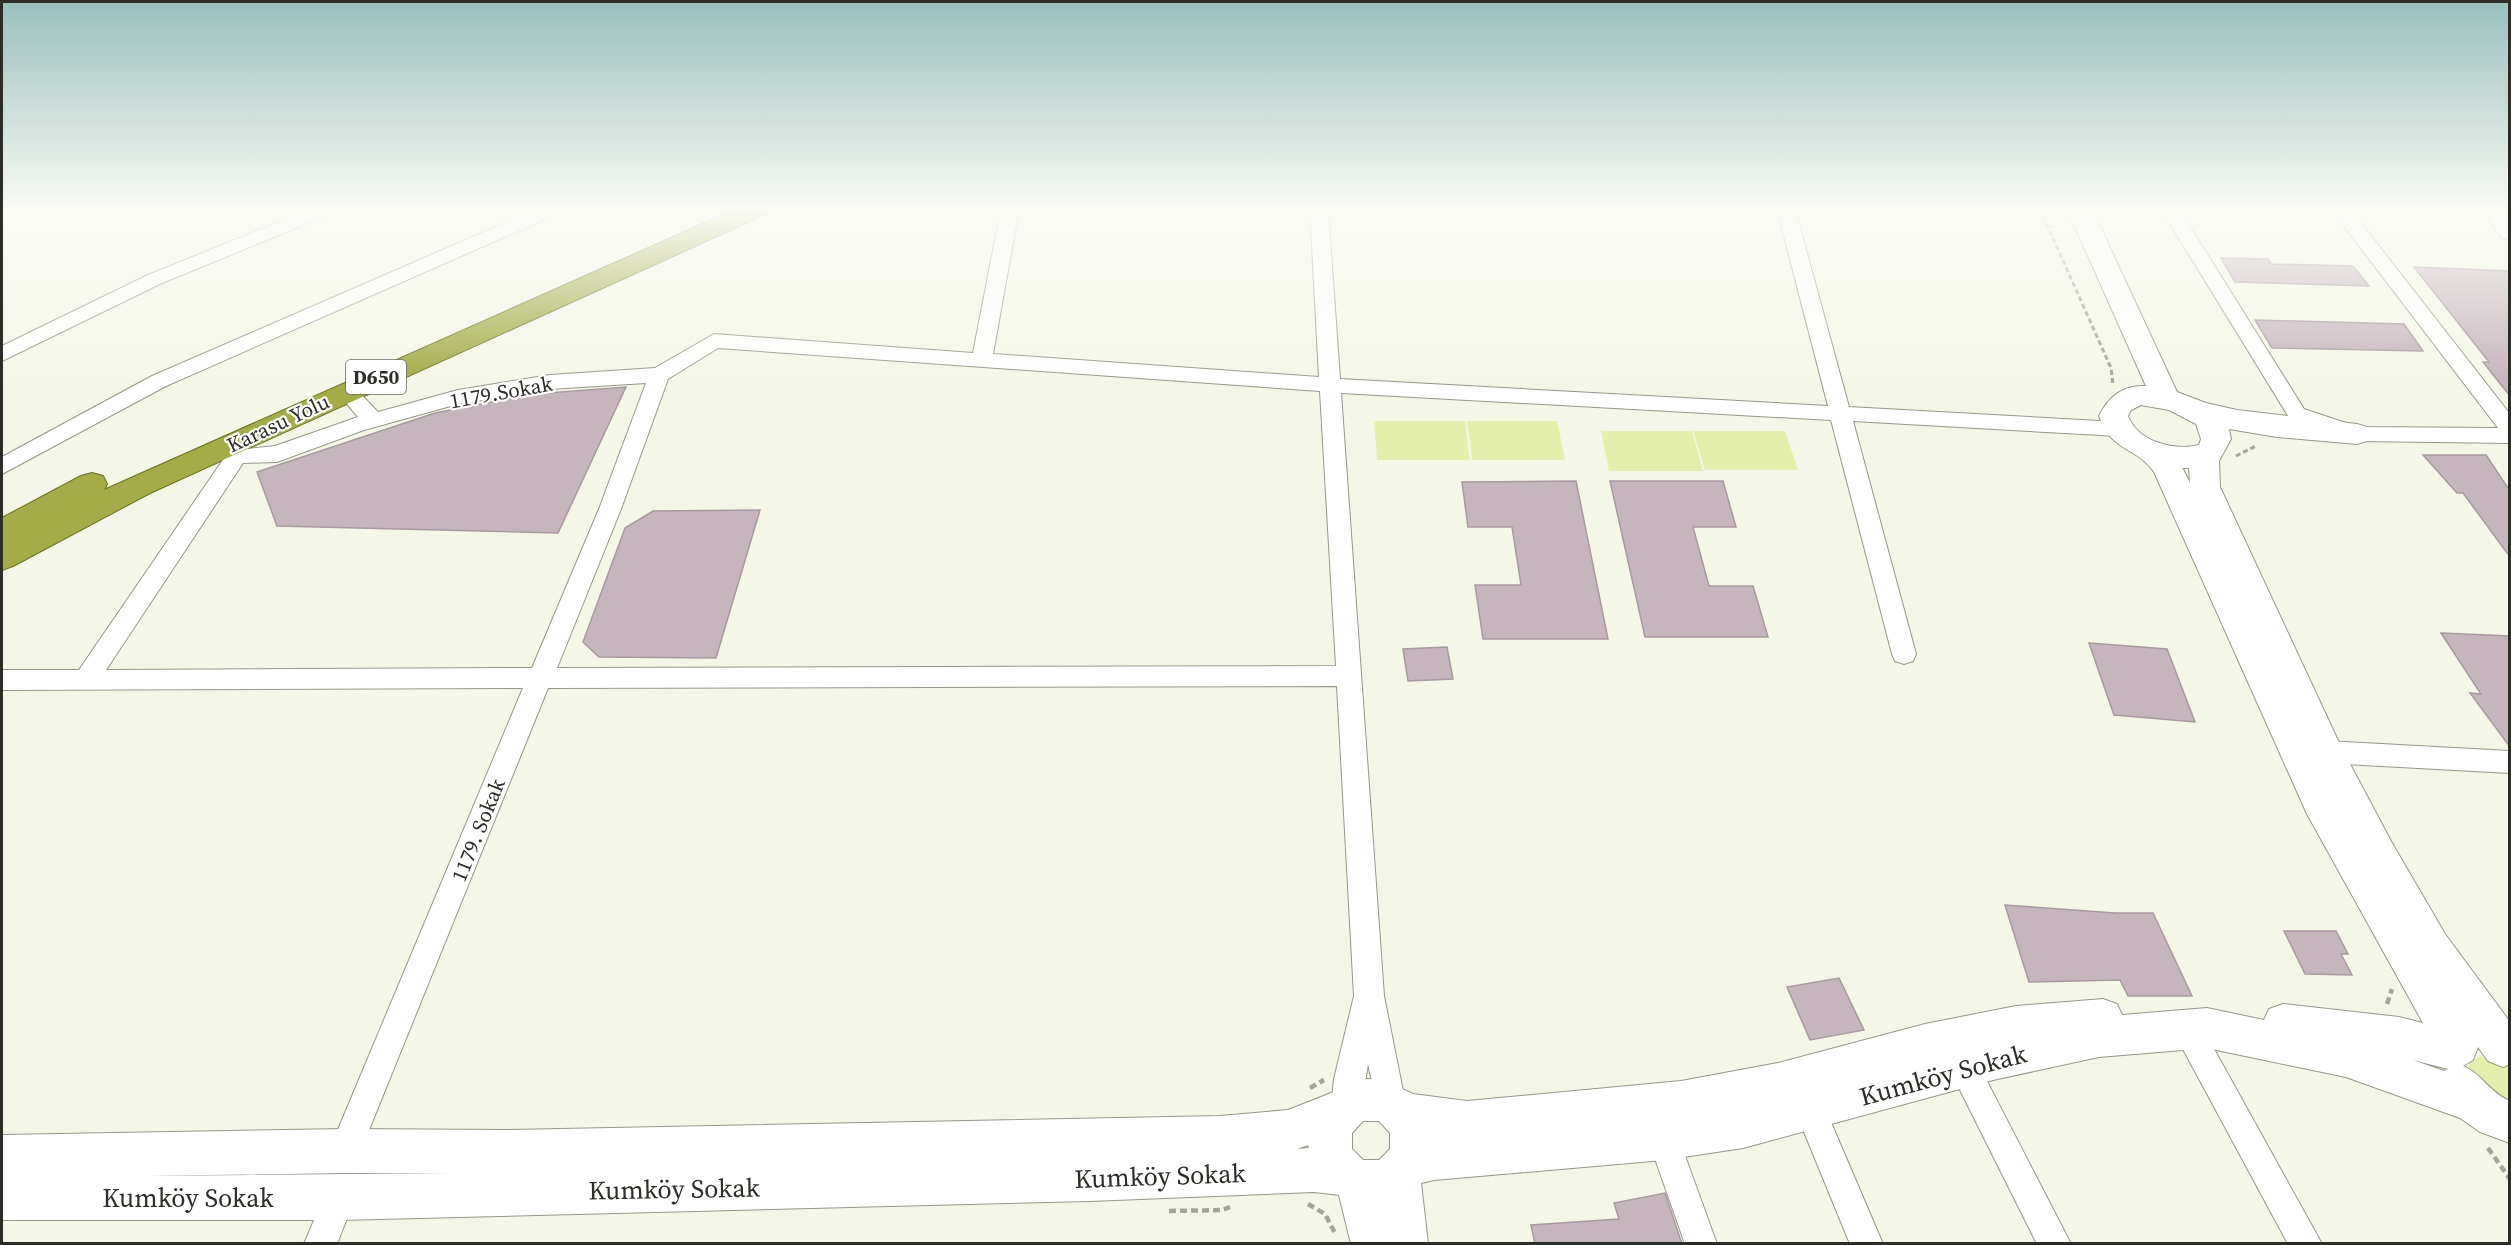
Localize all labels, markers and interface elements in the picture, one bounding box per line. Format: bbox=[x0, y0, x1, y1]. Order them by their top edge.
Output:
road number: D650 bbox=[346, 360, 406, 394]
street label: 1179.Sokak bbox=[447, 369, 555, 415]
street label: Karasu Yolu bbox=[222, 387, 334, 459]
street label: 1179. Sokak bbox=[444, 774, 512, 886]
street label: Kumköy Sokak bbox=[1856, 1035, 2031, 1115]
street label: Kumköy Sokak bbox=[1074, 1155, 1247, 1197]
street label: Kumköy Sokak bbox=[588, 1169, 761, 1208]
street label: Kumköy Sokak bbox=[102, 1180, 275, 1216]

